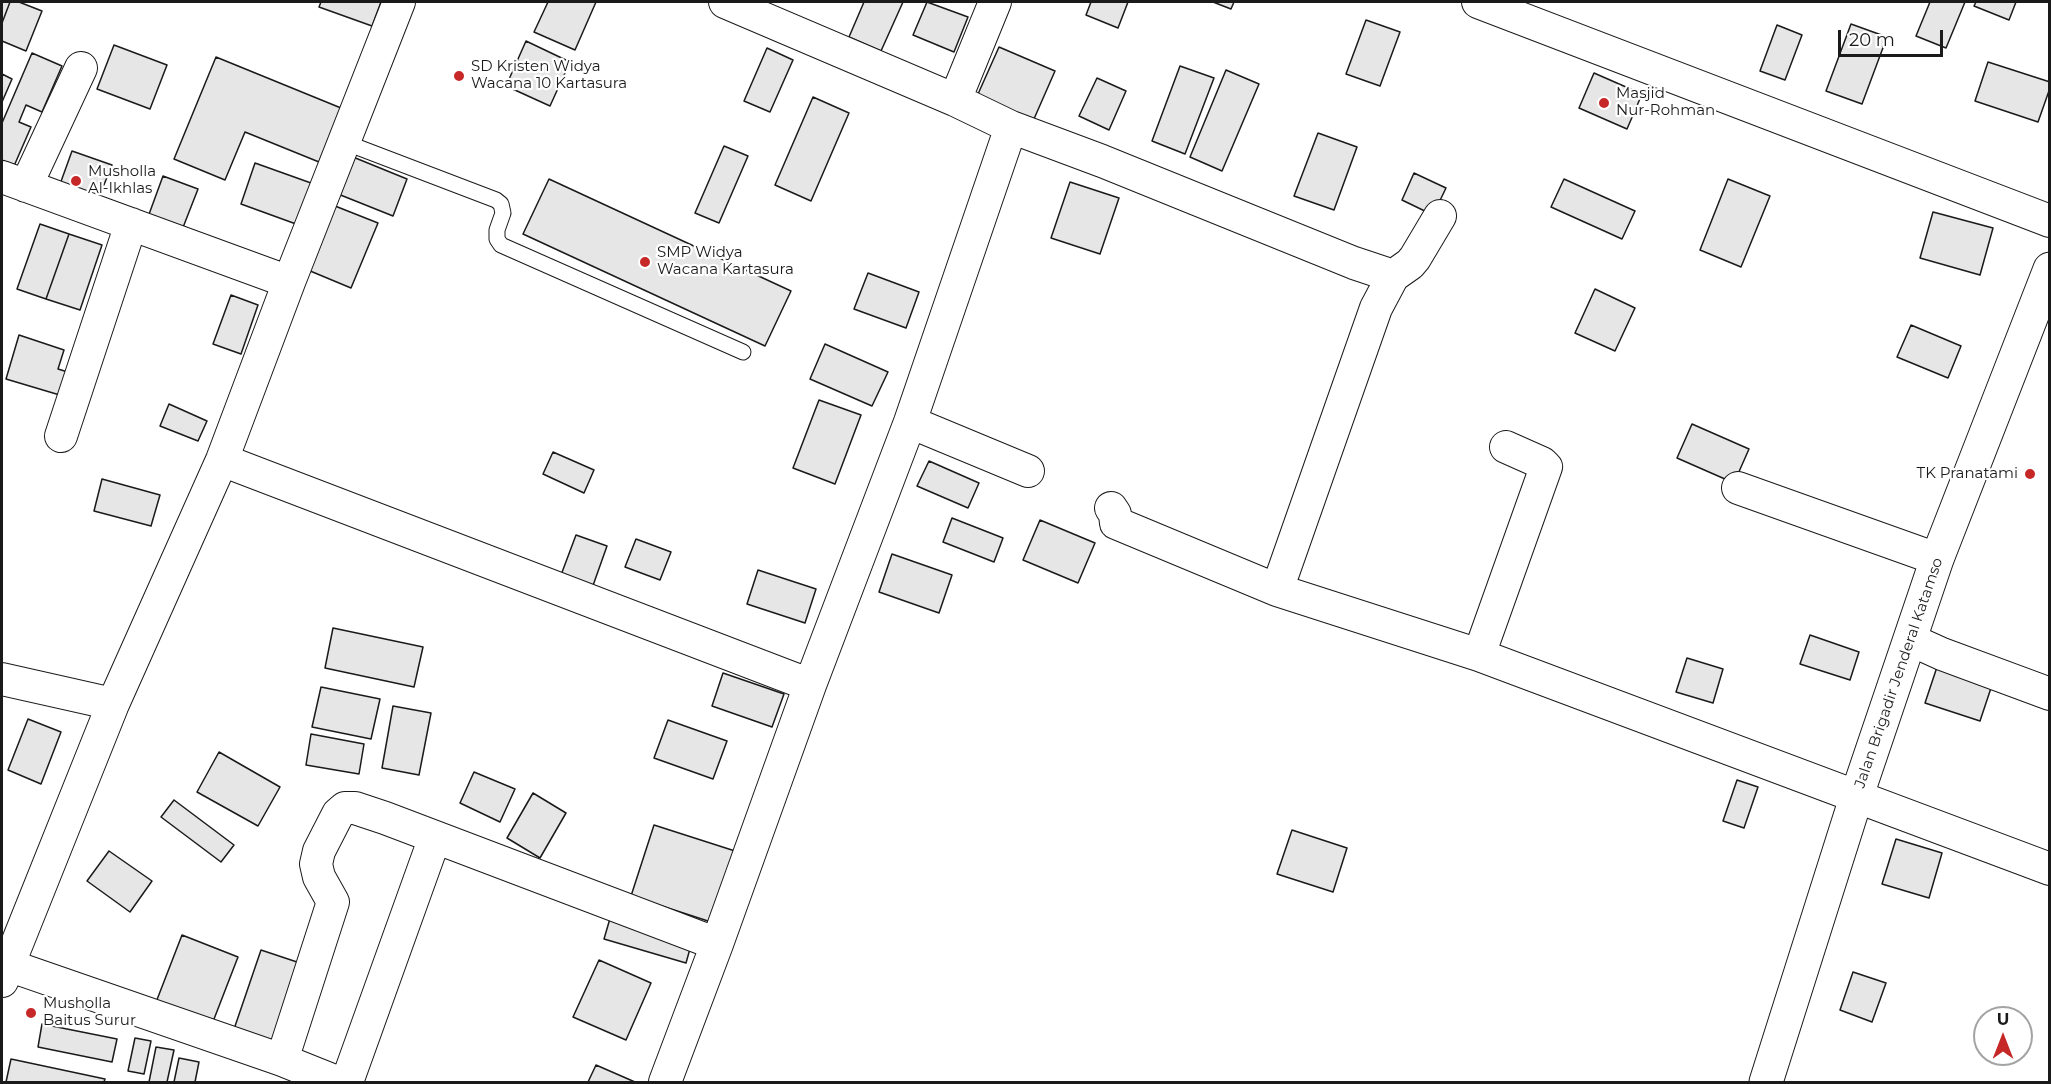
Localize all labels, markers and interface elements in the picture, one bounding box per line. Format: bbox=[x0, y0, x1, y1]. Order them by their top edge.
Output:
scale bar bbox=[1841, 18, 1946, 56]
text: 20 m bbox=[1849, 29, 1895, 51]
place label: SD Kristen Widya Wacana 10 Kartasura bbox=[471, 58, 627, 93]
marker: SD Kristen Widya Wacana 10 Kartasura bbox=[452, 69, 466, 83]
place label: Masjid Nur-Rohman bbox=[1616, 85, 1715, 120]
marker: Masjid Nur-Rohman bbox=[1597, 96, 1611, 110]
place label: Musholla Al-Ikhlas bbox=[88, 163, 156, 198]
marker: Musholla Al-Ikhlas bbox=[69, 174, 83, 188]
place label: SMP Widya Wacana Kartasura bbox=[657, 244, 794, 279]
marker: SMP Widya Wacana Kartasura bbox=[638, 255, 652, 269]
place label: TK Pranatami bbox=[1917, 465, 2018, 483]
marker: TK Pranatami bbox=[2023, 467, 2037, 481]
street label: Jalan Brigadir Jenderal Katamso bbox=[1851, 555, 1947, 791]
place label: Musholla Baitus Surur bbox=[43, 995, 136, 1030]
marker: Musholla Baitus Surur bbox=[24, 1006, 38, 1020]
north arrow bbox=[1973, 1006, 2033, 1066]
text: U bbox=[1997, 1010, 2009, 1029]

